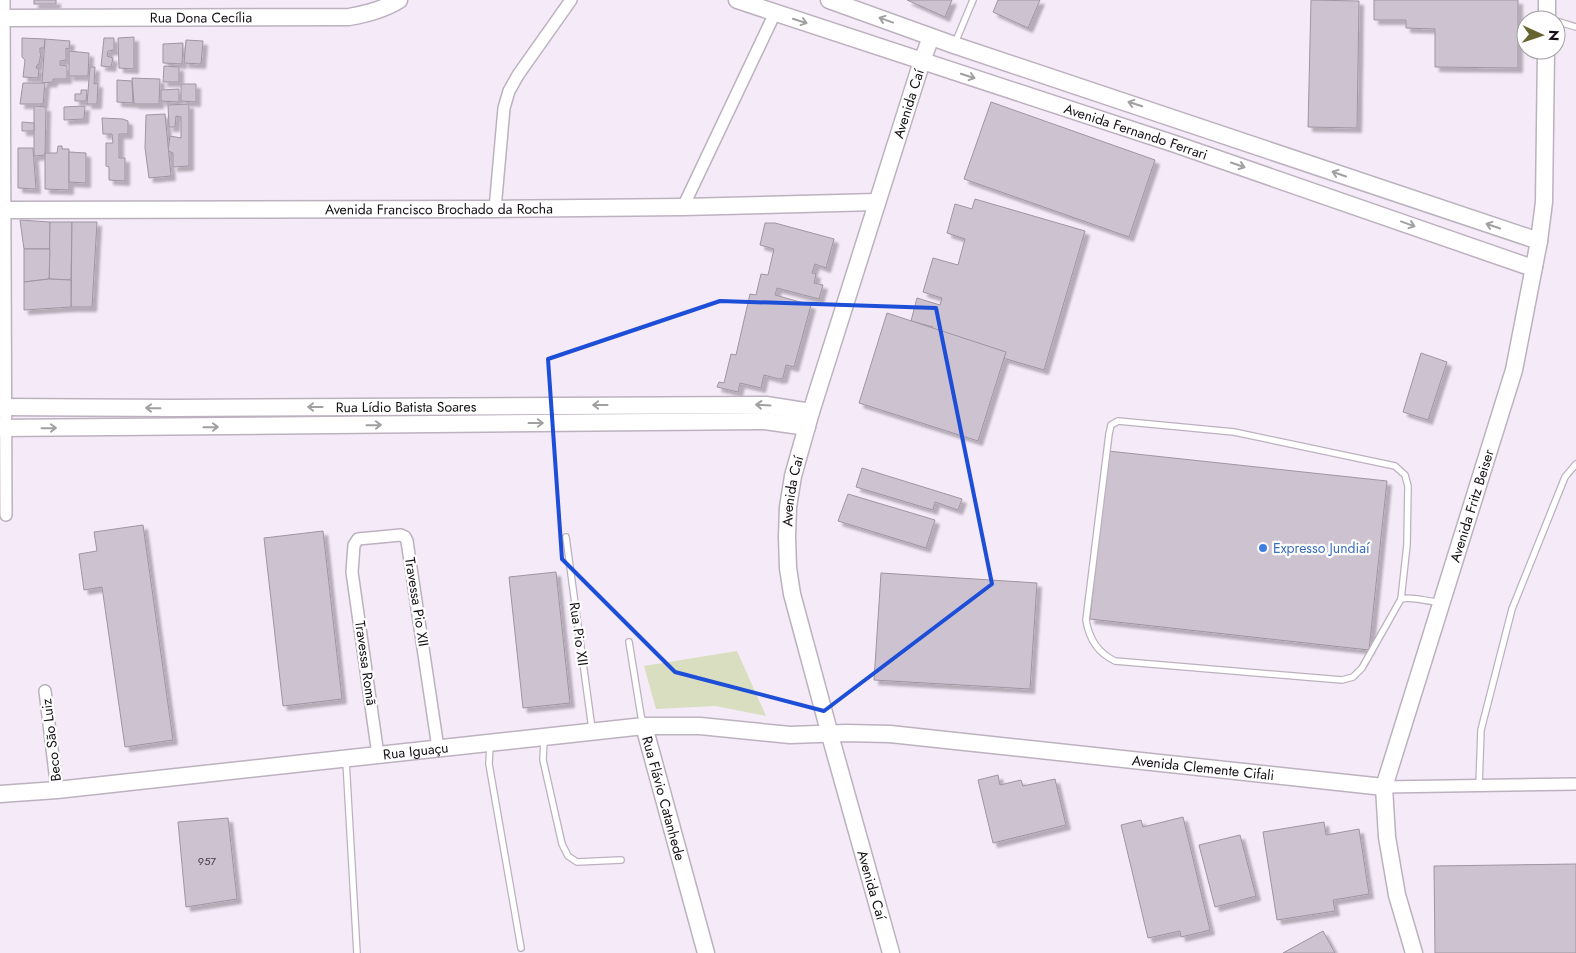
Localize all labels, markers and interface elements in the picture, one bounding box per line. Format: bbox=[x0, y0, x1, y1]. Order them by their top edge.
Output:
street label: Rua Dona Cecília bbox=[150, 7, 252, 28]
north arrow bbox=[1516, 10, 1566, 60]
one-way arrow bbox=[878, 15, 894, 24]
one-way arrow bbox=[792, 17, 807, 26]
text: N bbox=[1544, 30, 1564, 42]
street label: Avenida Caí bbox=[888, 65, 929, 141]
one-way arrow bbox=[960, 72, 976, 82]
street label: Avenida Fernando Ferrari bbox=[1062, 98, 1210, 165]
one-way arrow bbox=[1127, 99, 1143, 109]
one-way arrow bbox=[1230, 161, 1245, 170]
one-way arrow bbox=[1332, 168, 1348, 178]
street label: Avenida Francisco Brochado da Rocha bbox=[325, 198, 553, 219]
one-way arrow bbox=[1400, 220, 1415, 229]
one-way arrow bbox=[1486, 221, 1501, 230]
street label: Rua Lídio Batista Soares bbox=[336, 396, 477, 417]
one-way arrow bbox=[593, 400, 609, 410]
one-way arrow bbox=[755, 401, 771, 410]
one-way arrow bbox=[308, 402, 324, 412]
one-way arrow bbox=[145, 403, 162, 413]
one-way arrow bbox=[528, 418, 544, 428]
one-way arrow bbox=[365, 420, 381, 429]
one-way arrow bbox=[202, 422, 219, 432]
one-way arrow bbox=[40, 423, 56, 433]
street label: Avenida Fritz Beiser bbox=[1445, 447, 1499, 565]
street label: Avenida Caí bbox=[777, 452, 809, 527]
place label: Expresso Jundiaí bbox=[1273, 538, 1371, 558]
marker: Expresso Jundiaí bbox=[1257, 542, 1269, 554]
street label: Travessa Pio XII bbox=[400, 556, 434, 648]
street label: Rua Pio XII bbox=[565, 601, 593, 667]
street label: Travessa Romã bbox=[350, 619, 382, 707]
street label: Beco São Luiz bbox=[36, 697, 66, 783]
street label: Rua Flávio Catanhede bbox=[637, 734, 690, 863]
street label: Rua Iguaçu bbox=[382, 737, 449, 764]
street label: Avenida Clemente Cifali bbox=[1131, 750, 1275, 785]
street label: Avenida Caí bbox=[853, 848, 892, 923]
house number: 957 bbox=[198, 853, 216, 869]

